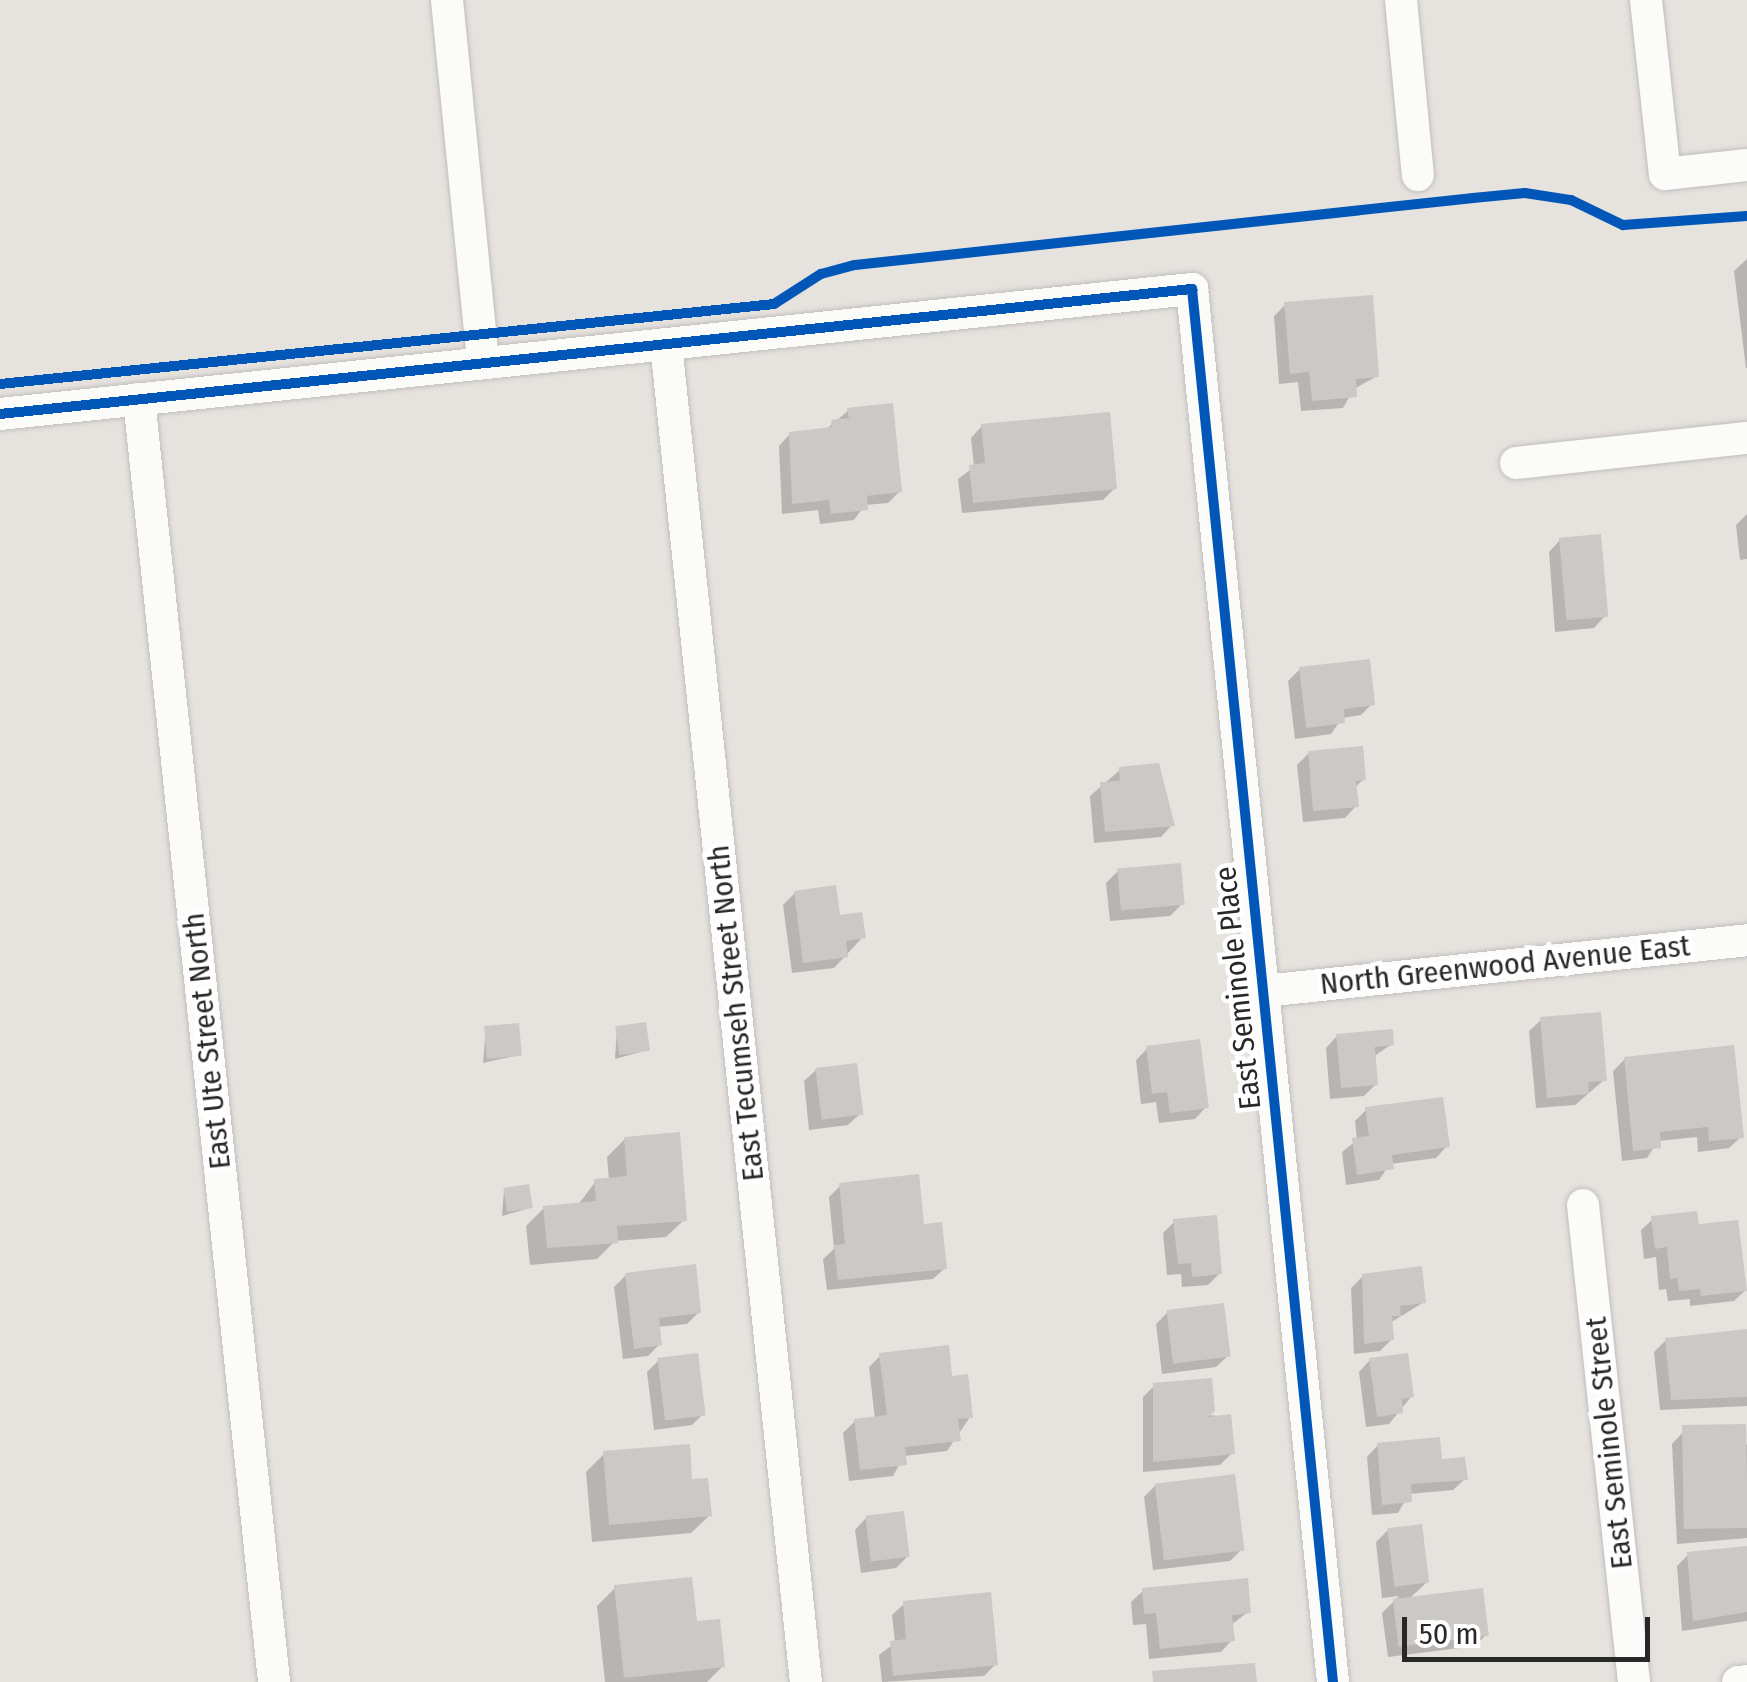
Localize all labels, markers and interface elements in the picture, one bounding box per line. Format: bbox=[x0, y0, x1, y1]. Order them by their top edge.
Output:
street label: East Tecumseh Street North bbox=[700, 843, 772, 1183]
street label: East Seminole Place bbox=[1207, 865, 1269, 1111]
street label: East Ute Street North bbox=[176, 911, 238, 1171]
street label: North Greenwood Avenue East bbox=[1318, 928, 1692, 1002]
street label: East Seminole Street bbox=[1578, 1315, 1640, 1571]
scale bar bbox=[1407, 1597, 1654, 1659]
text: 50 m bbox=[1419, 1616, 1479, 1652]

